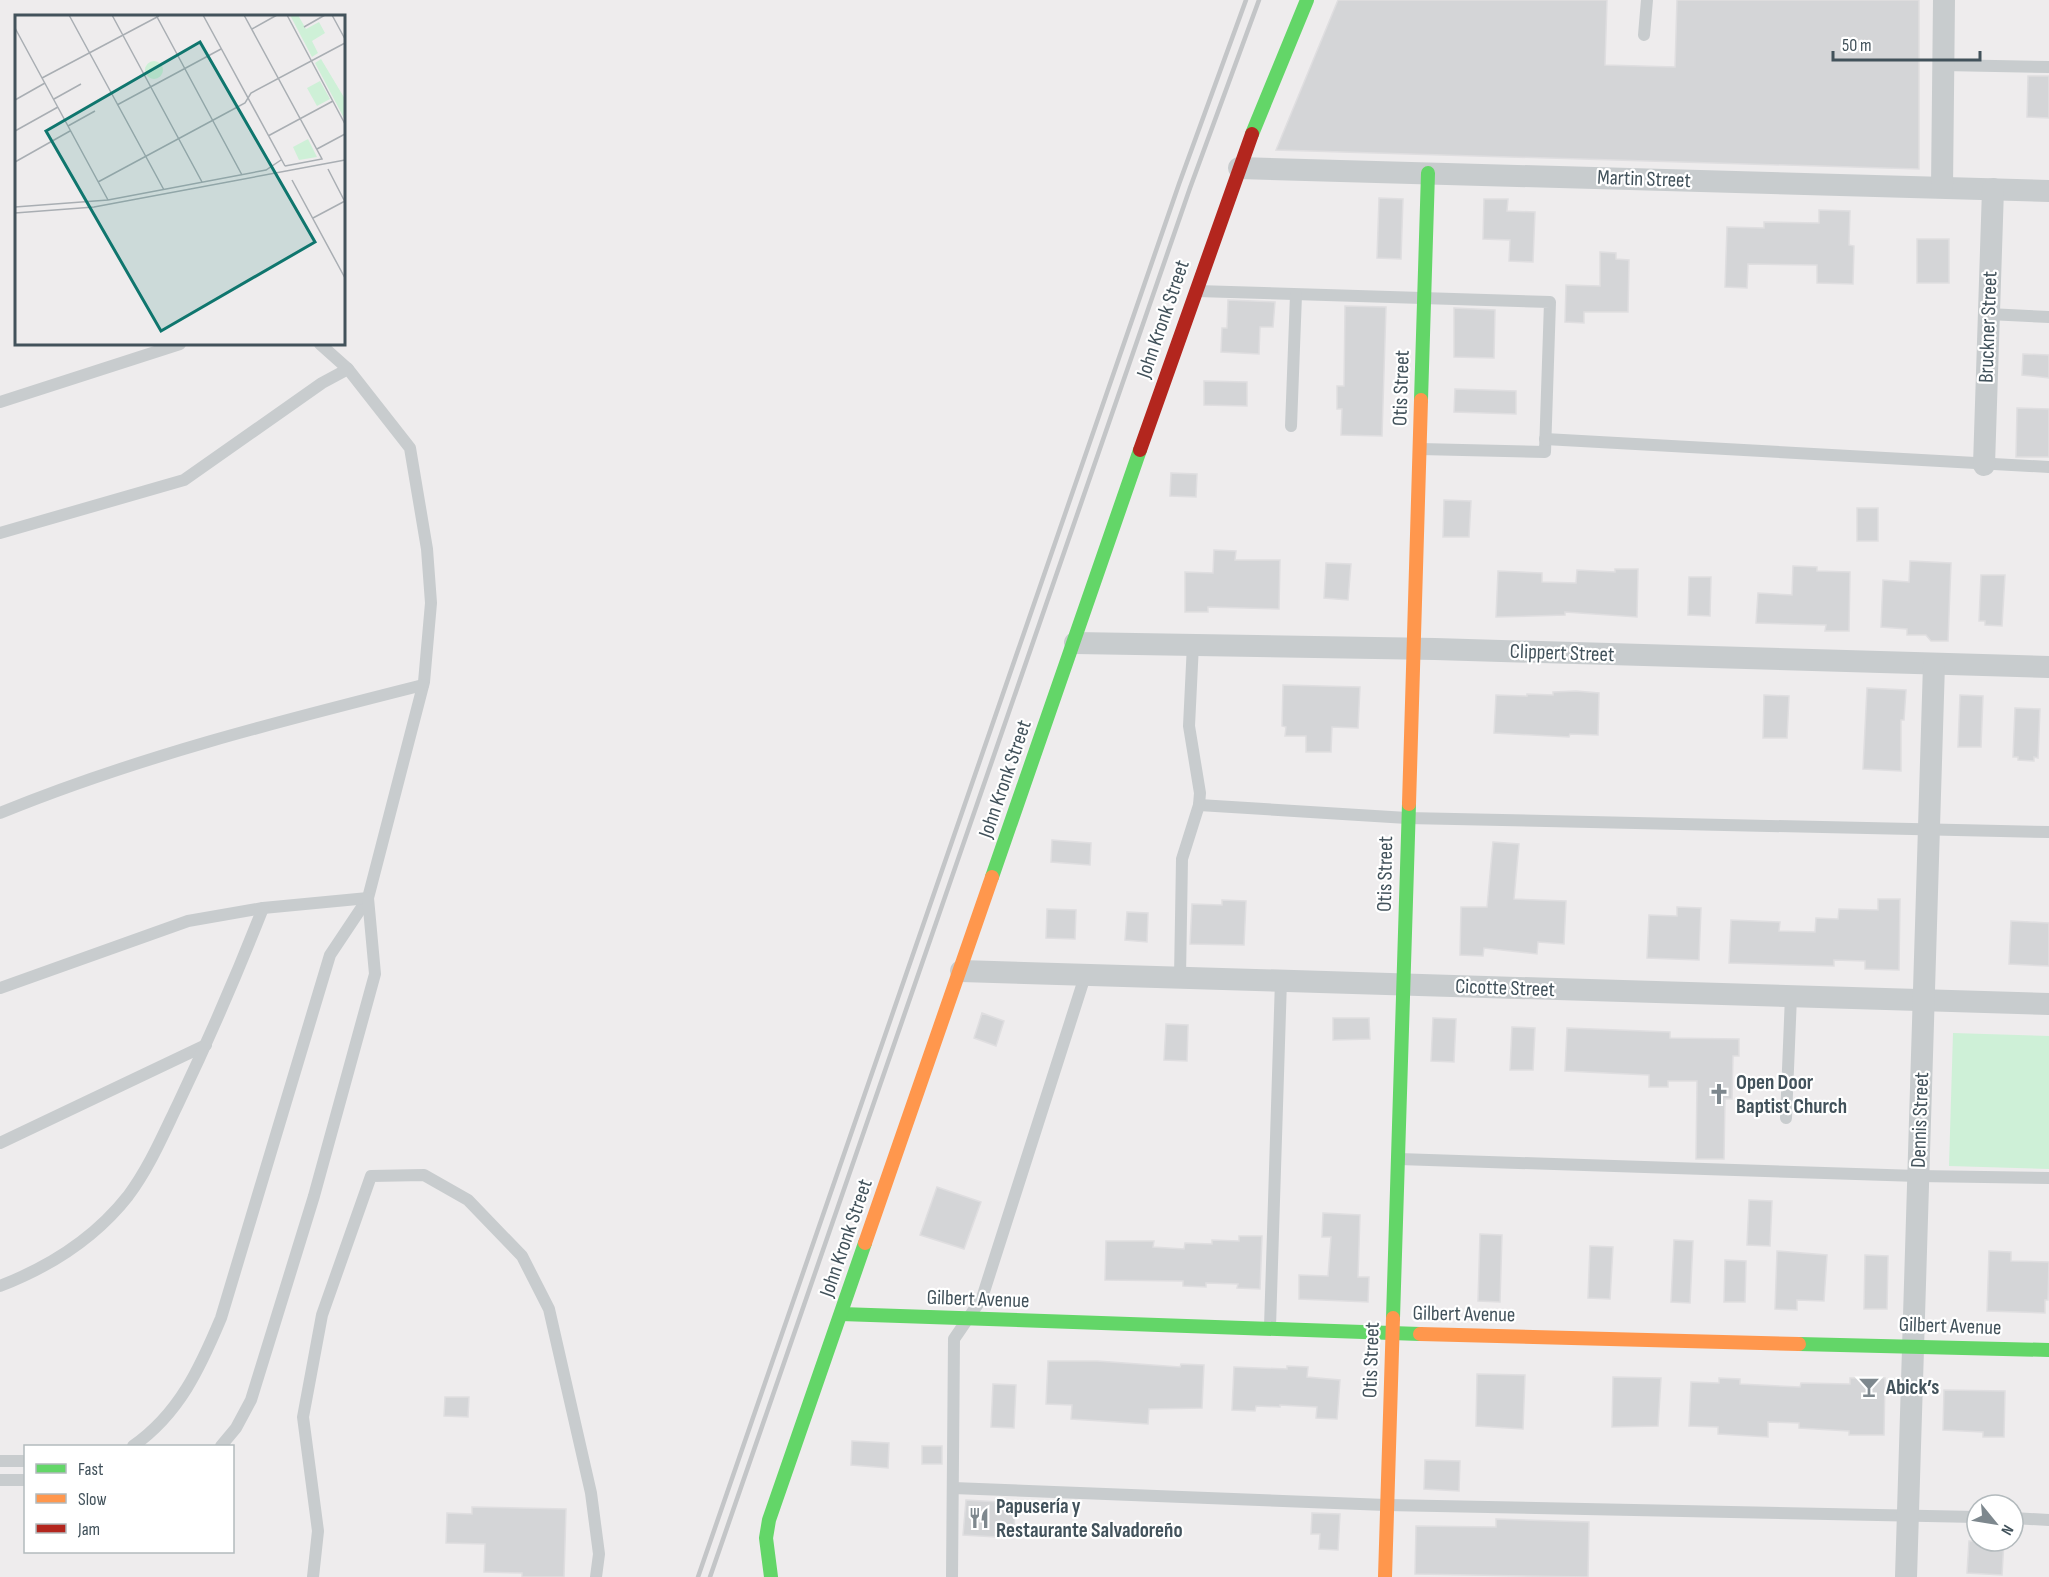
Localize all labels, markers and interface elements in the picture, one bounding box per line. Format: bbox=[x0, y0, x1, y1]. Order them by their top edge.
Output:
inset map bbox=[15, 15, 345, 345]
scale bar bbox=[1833, 24, 1980, 62]
text: 50 m bbox=[1842, 35, 1872, 56]
street label: Martin Street bbox=[1597, 165, 1691, 193]
street label: John Kronk Street bbox=[1131, 257, 1195, 382]
street label: Bruckner Street bbox=[1974, 271, 2002, 383]
street label: Otis Street bbox=[1387, 350, 1415, 426]
street label: Clippert Street bbox=[1509, 639, 1615, 667]
street label: John Kronk Street bbox=[973, 717, 1037, 842]
street label: Otis Street bbox=[1372, 836, 1398, 912]
street label: Cicotte Street bbox=[1455, 974, 1555, 1002]
place label: Open Door Baptist Church bbox=[1736, 1070, 1847, 1119]
street label: Dennis Street bbox=[1906, 1072, 1934, 1168]
church icon: Open Door Baptist Church bbox=[1707, 1082, 1731, 1106]
street label: John Kronk Street bbox=[814, 1176, 878, 1301]
street label: Gilbert Avenue bbox=[926, 1285, 1030, 1313]
street label: Gilbert Avenue bbox=[1412, 1301, 1516, 1327]
street label: Gilbert Avenue bbox=[1898, 1312, 2002, 1340]
street label: Otis Street bbox=[1357, 1322, 1385, 1398]
bar icon: Abick’s bbox=[1857, 1375, 1881, 1399]
place label: Abick’s bbox=[1885, 1375, 1939, 1400]
legend bbox=[24, 1445, 234, 1553]
text: Fast bbox=[78, 1459, 104, 1480]
text: Slow bbox=[78, 1489, 107, 1510]
north arrow bbox=[1965, 1493, 2025, 1553]
place label: Papusería y Restaurante Salvadoreño bbox=[996, 1494, 1183, 1543]
restaurant icon: Papusería y Restaurante Salvadoreño bbox=[967, 1506, 991, 1530]
text: Jam bbox=[77, 1519, 100, 1540]
text: N bbox=[1996, 1521, 2017, 1538]

